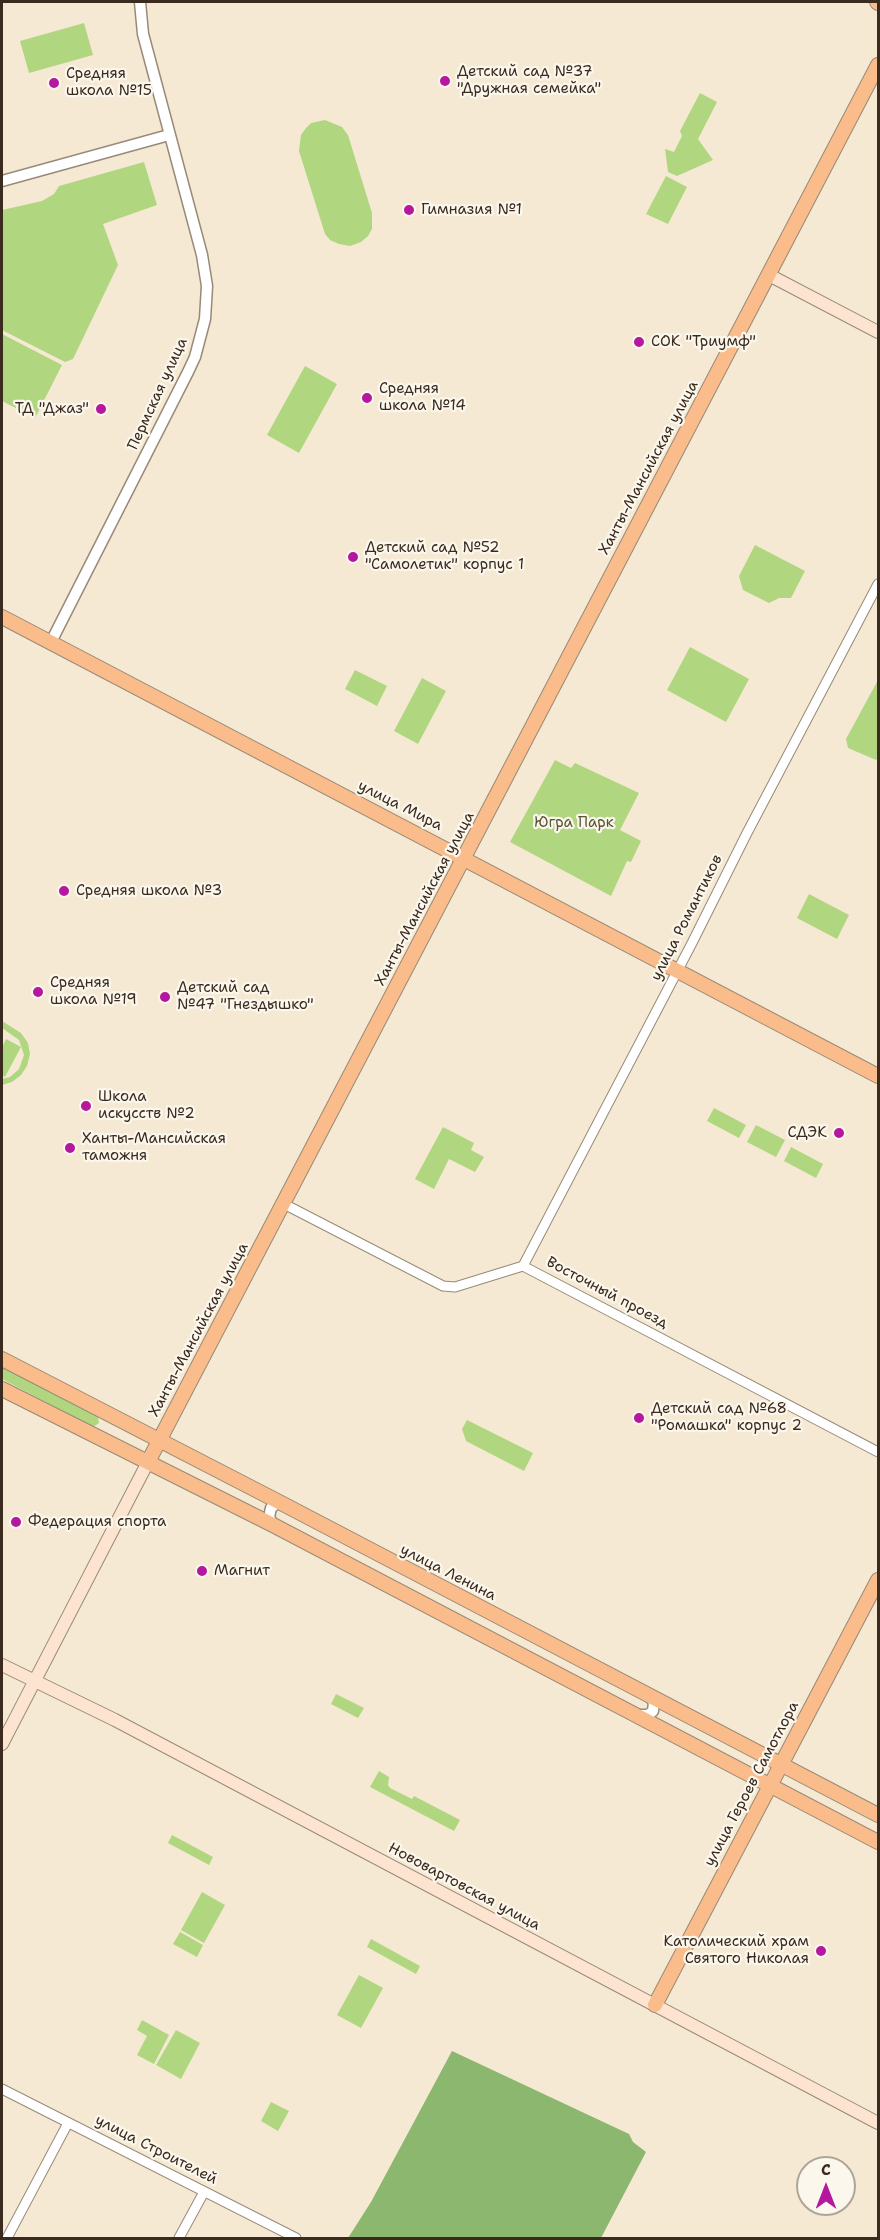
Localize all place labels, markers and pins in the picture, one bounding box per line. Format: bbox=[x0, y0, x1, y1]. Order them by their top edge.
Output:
place label: Детский сад №37 "Дружная семейка" bbox=[457, 63, 601, 98]
place label: Средняя школа №15 bbox=[66, 65, 152, 100]
marker: Детский сад №37 "Дружная семейка" bbox=[438, 74, 452, 88]
marker: Средняя школа №15 bbox=[47, 76, 61, 90]
place label: Гимназия №1 bbox=[421, 201, 522, 219]
marker: Гимназия №1 bbox=[402, 203, 416, 217]
place label: СОК "Триумф" bbox=[651, 333, 756, 351]
marker: СОК "Триумф" bbox=[632, 335, 646, 349]
place label: Средняя школа №14 bbox=[379, 380, 466, 415]
marker: Средняя школа №14 bbox=[360, 391, 374, 405]
place label: ТД "Джаз" bbox=[15, 400, 89, 418]
marker: ТД "Джаз" bbox=[94, 402, 108, 416]
place label: Детский сад №52 "Самолетик" корпус 1 bbox=[365, 539, 524, 574]
marker: Детский сад №52 "Самолетик" корпус 1 bbox=[346, 550, 360, 564]
place label: Средняя школа №3 bbox=[76, 882, 222, 900]
marker: Средняя школа №3 bbox=[57, 884, 71, 898]
place label: Средняя школа №19 bbox=[50, 974, 137, 1009]
place label: Детский сад №47 "Гнездышко" bbox=[177, 979, 314, 1014]
marker: Средняя школа №19 bbox=[31, 985, 45, 999]
marker: Детский сад №47 "Гнездышко" bbox=[158, 990, 172, 1004]
place label: Школа искусств №2 bbox=[98, 1088, 195, 1123]
marker: Школа искусств №2 bbox=[79, 1099, 93, 1113]
place label: СДЭК bbox=[787, 1124, 827, 1142]
marker: СДЭК bbox=[832, 1126, 846, 1140]
place label: Ханты-Мансийская таможня bbox=[82, 1130, 226, 1165]
marker: Ханты-Мансийская таможня bbox=[63, 1141, 77, 1155]
place label: Детский сад №68 "Ромашка" корпус 2 bbox=[651, 1400, 802, 1435]
marker: Детский сад №68 "Ромашка" корпус 2 bbox=[632, 1411, 646, 1425]
place label: Федерация спорта bbox=[28, 1513, 166, 1531]
marker: Федерация спорта bbox=[9, 1515, 23, 1529]
place label: Магнит bbox=[214, 1562, 270, 1580]
marker: Магнит bbox=[195, 1564, 209, 1578]
place label: Католический храм Святого Николая bbox=[664, 1933, 809, 1968]
marker: Католический храм Святого Николая bbox=[814, 1944, 828, 1958]

